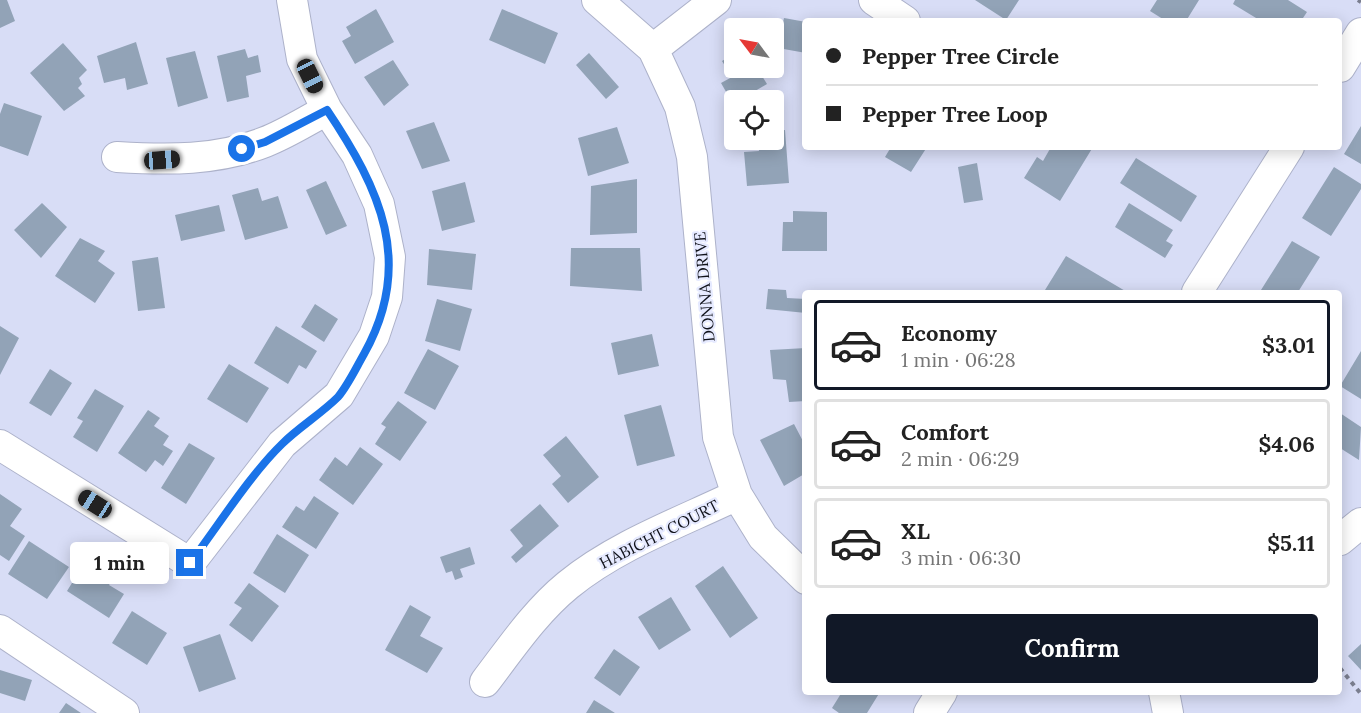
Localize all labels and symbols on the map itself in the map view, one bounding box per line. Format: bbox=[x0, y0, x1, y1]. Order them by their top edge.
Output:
north arrow bbox=[724, 18, 784, 78]
car bbox=[294, 56, 326, 96]
route start bbox=[228, 135, 255, 162]
car bbox=[143, 150, 181, 170]
street label: DONNA DRIVE bbox=[689, 231, 719, 343]
car bbox=[75, 487, 115, 521]
street label: HABICHT COURT bbox=[596, 495, 722, 573]
callout: 1 min bbox=[70, 542, 169, 584]
route end bbox=[176, 549, 203, 576]

